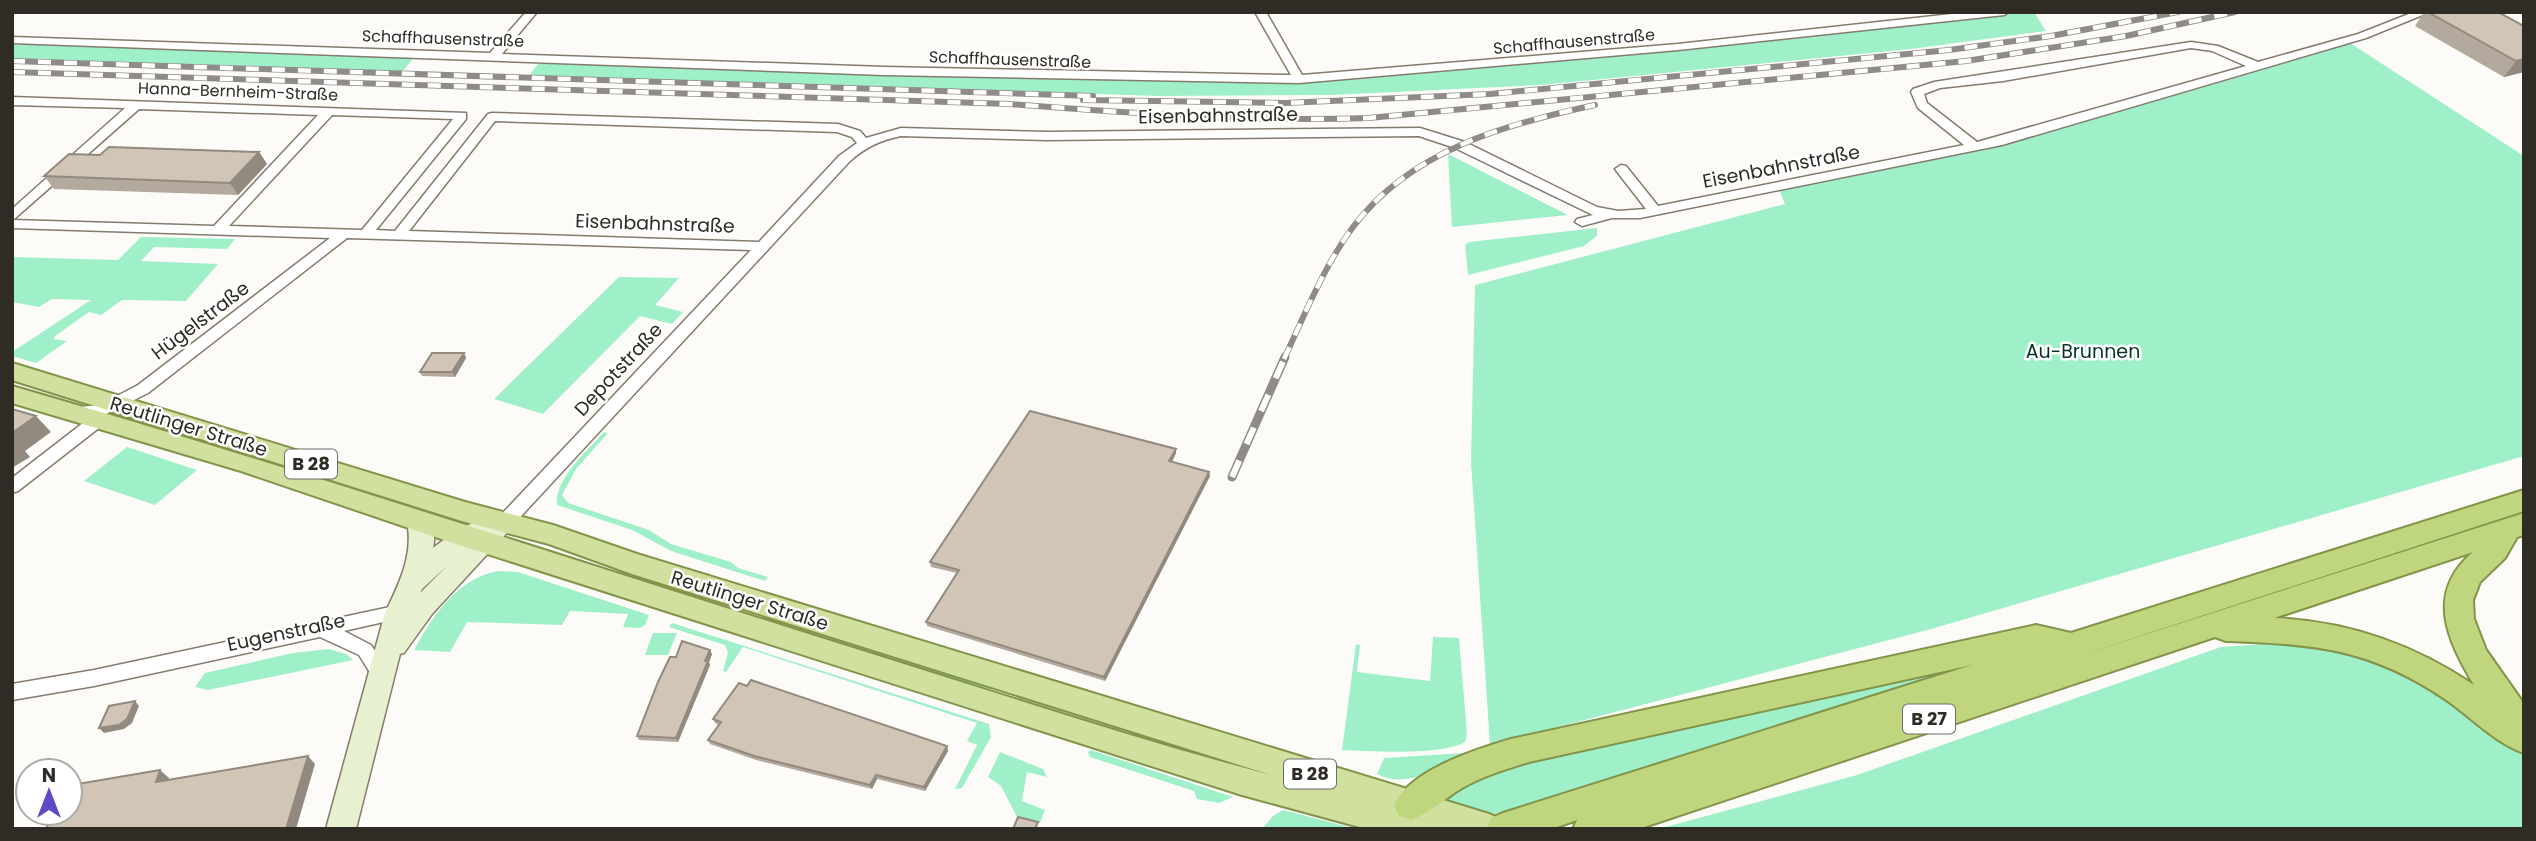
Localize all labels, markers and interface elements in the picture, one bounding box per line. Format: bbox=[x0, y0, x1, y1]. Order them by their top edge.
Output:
street label: Schaffhausenstraße bbox=[1492, 23, 1656, 60]
street label: Schaffhausenstraße bbox=[361, 24, 525, 53]
street label: Schaffhausenstraße bbox=[928, 45, 1092, 74]
street label: Hanna-Bernheim-Straße bbox=[138, 77, 338, 106]
street label: Eisenbahnstraße bbox=[1138, 101, 1298, 130]
street label: Eisenbahnstraße bbox=[1700, 138, 1862, 195]
street label: Eisenbahnstraße bbox=[575, 207, 735, 240]
street label: Hügelstraße bbox=[146, 275, 255, 366]
street label: Depotstraße bbox=[568, 317, 669, 422]
park label: Au-Brunnen bbox=[2026, 338, 2140, 365]
street label: Reutlinger Straße bbox=[107, 390, 271, 463]
road number: B 28 bbox=[285, 450, 337, 478]
street label: Reutlinger Straße bbox=[668, 564, 832, 637]
street label: Eugenstraße bbox=[225, 607, 348, 658]
road number: B 27 bbox=[1903, 704, 1955, 734]
north arrow bbox=[14, 757, 84, 827]
road number: B 28 bbox=[1284, 760, 1336, 788]
text: N bbox=[42, 762, 56, 789]

